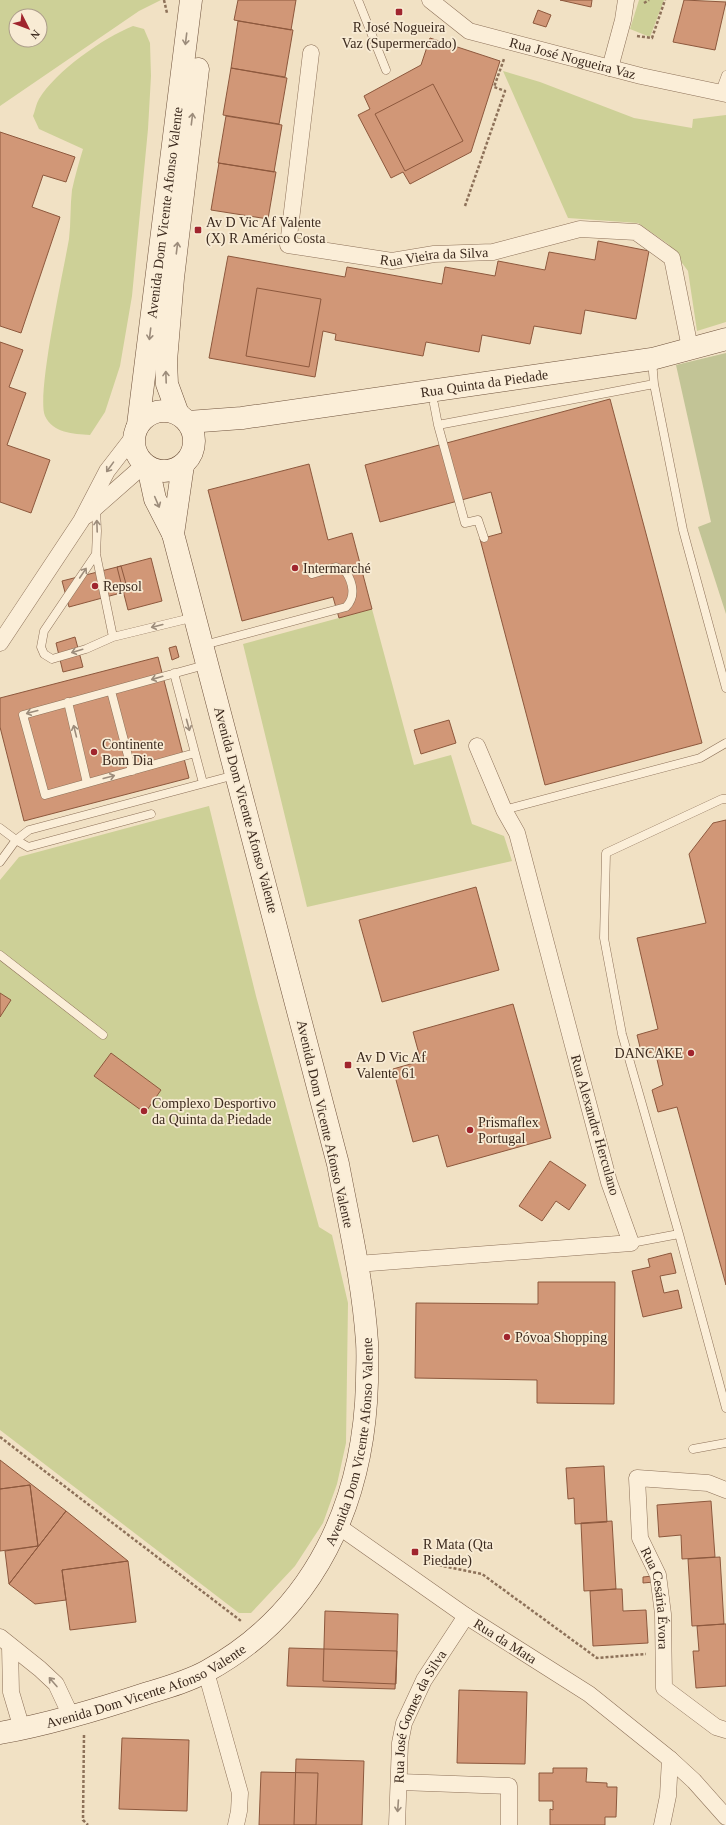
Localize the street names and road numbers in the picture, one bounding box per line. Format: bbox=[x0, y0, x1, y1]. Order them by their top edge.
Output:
street label: Rua José Nogueira Vaz bbox=[508, 34, 638, 82]
street label: Avenida Dom Vicente Afonso Valente bbox=[144, 106, 185, 319]
street label: Rua Vieira da Silva bbox=[379, 245, 489, 269]
street label: Rua Quinta da Piedade bbox=[420, 367, 549, 400]
street label: Avenida Dom Vicente Afonso Valente bbox=[211, 705, 281, 915]
street label: Avenida Dom Vicente Afonso Valente bbox=[294, 1019, 356, 1229]
street label: Rua Alexandre Herculano bbox=[568, 1053, 622, 1197]
street label: Avenida Dom Vicente Afonso Valente bbox=[322, 1337, 375, 1548]
street label: Rua Cesária Évora bbox=[638, 1545, 672, 1650]
street label: Rua da Mata bbox=[471, 1615, 540, 1667]
street label: Avenida Dom Vicente Afonso Valente bbox=[45, 1641, 248, 1730]
street label: Rua José Gomes da Silva bbox=[391, 1647, 450, 1783]

